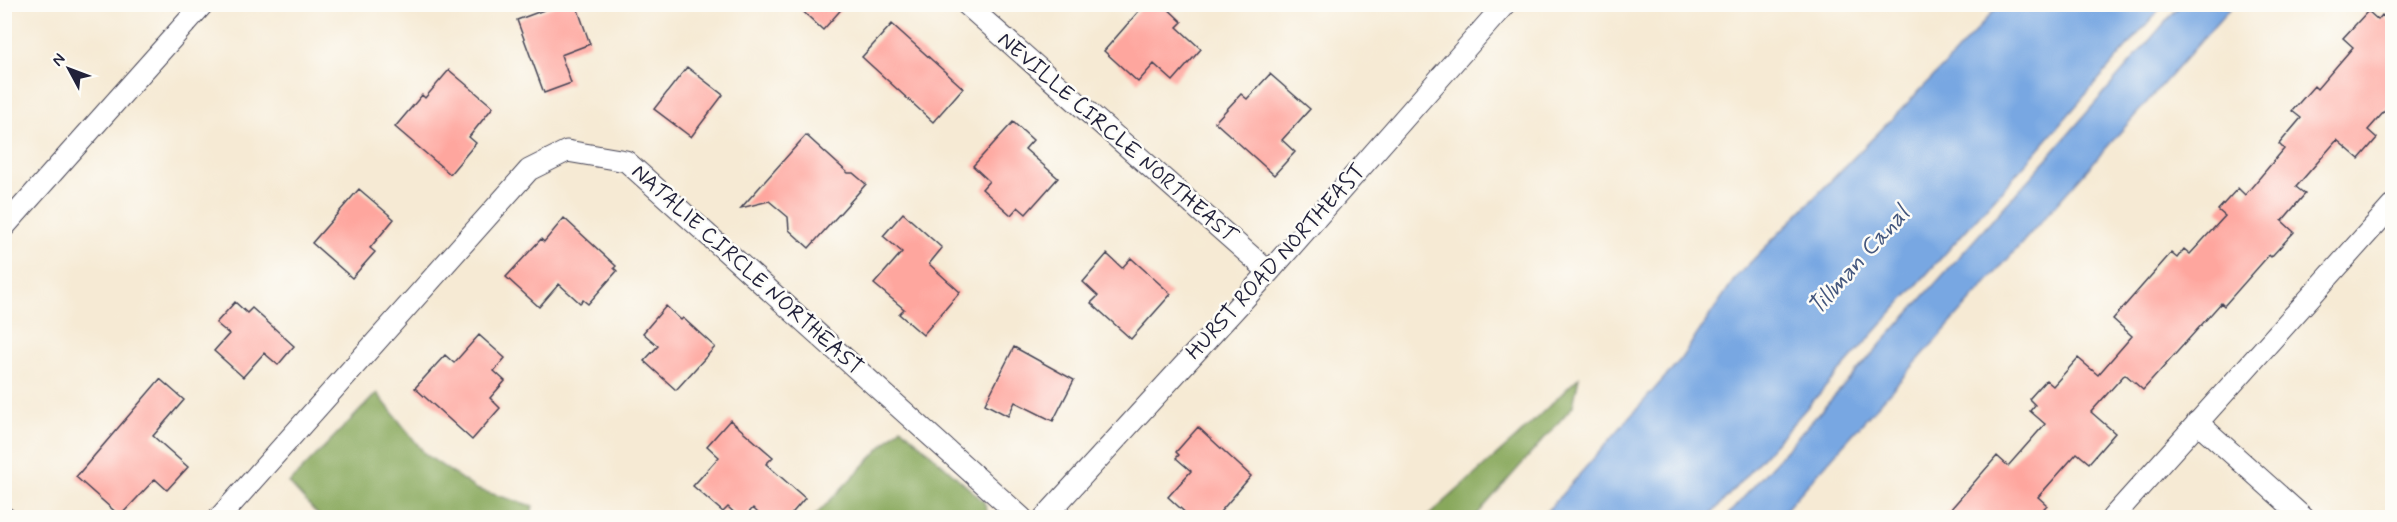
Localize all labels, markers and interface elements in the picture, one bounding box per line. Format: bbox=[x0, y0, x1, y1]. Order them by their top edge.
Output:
street label: NEVILLE CIRCLE NORTHEAST bbox=[991, 26, 1244, 251]
north arrow bbox=[39, 39, 99, 99]
text: N bbox=[47, 49, 70, 71]
street label: NATALIE CIRCLE NORTHEAST bbox=[625, 158, 869, 382]
street label: HURST ROAD NORTHEAST bbox=[1180, 158, 1372, 366]
water label: Tillman Canal bbox=[1801, 198, 1918, 323]

